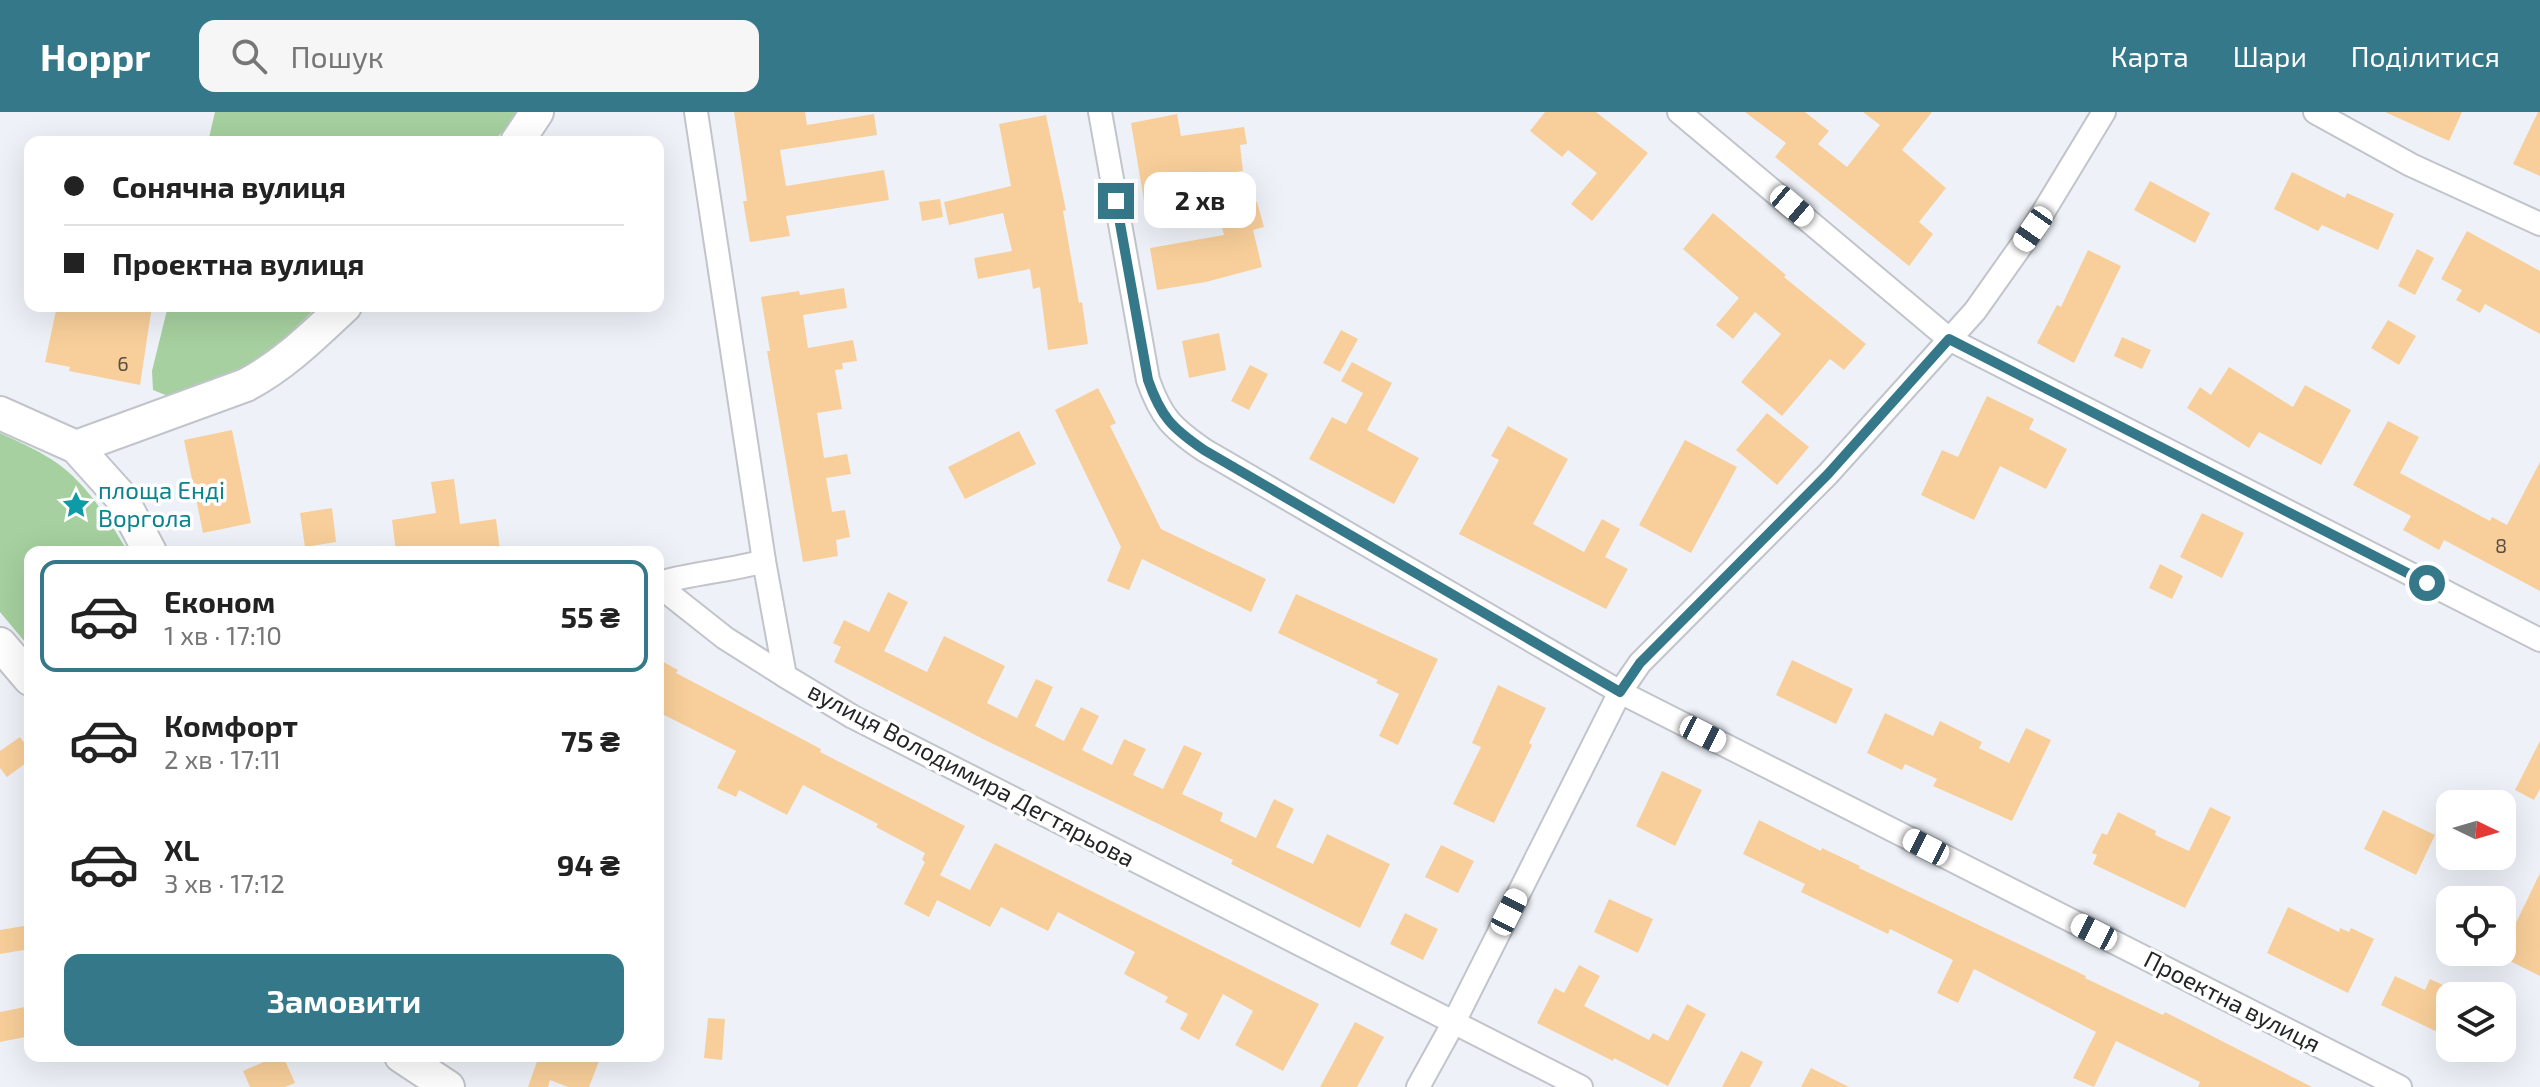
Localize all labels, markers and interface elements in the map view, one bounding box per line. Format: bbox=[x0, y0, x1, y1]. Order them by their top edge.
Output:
search box bbox=[199, 20, 759, 92]
text: Hoppr bbox=[40, 33, 151, 79]
icon: search bbox=[227, 34, 271, 78]
text: Пошук bbox=[291, 38, 384, 74]
text: Карта bbox=[2111, 39, 2189, 73]
text: Шари bbox=[2233, 39, 2307, 73]
text: Поділитися bbox=[2351, 39, 2500, 73]
text: Сонячна вулиця bbox=[112, 168, 346, 204]
callout: 2 хв bbox=[1144, 173, 1256, 229]
car bbox=[1766, 181, 1818, 231]
route end bbox=[1098, 183, 1134, 219]
text: 2 хв bbox=[1175, 184, 1225, 215]
car bbox=[2009, 202, 2057, 256]
text: Проектна вулиця bbox=[112, 245, 365, 281]
house number: 6 bbox=[117, 351, 129, 375]
place label: площа Енді Воргола bbox=[98, 475, 225, 532]
place icon: площа Енді Воргола bbox=[61, 490, 91, 520]
house number: 8 bbox=[2495, 533, 2507, 557]
route start bbox=[2409, 565, 2445, 601]
icon: car bbox=[68, 580, 140, 652]
text: Економ bbox=[164, 583, 275, 619]
text: 55 ₴ bbox=[560, 598, 620, 634]
text: 1 хв · 17:10 bbox=[164, 619, 282, 650]
street label: вулиця Володимира Дегтярьова bbox=[803, 675, 1140, 873]
icon: car bbox=[68, 704, 140, 776]
text: Комфорт bbox=[164, 707, 298, 743]
car bbox=[1676, 712, 1730, 756]
text: 75 ₴ bbox=[561, 722, 620, 758]
text: 2 хв · 17:11 bbox=[164, 743, 281, 774]
north arrow bbox=[2436, 790, 2516, 870]
map controls bbox=[2436, 790, 2516, 1062]
car bbox=[1899, 825, 1953, 869]
icon: car bbox=[68, 828, 140, 900]
text: XL bbox=[164, 831, 199, 867]
text: 94 ₴ bbox=[557, 846, 620, 882]
text: 3 хв · 17:12 bbox=[164, 867, 285, 898]
car bbox=[1487, 885, 1531, 939]
button: locate bbox=[2436, 886, 2516, 966]
car bbox=[2067, 910, 2121, 954]
street label: Проектна вулиця bbox=[2139, 944, 2326, 1058]
button: Замовити bbox=[64, 954, 624, 1046]
button: layers bbox=[2436, 982, 2516, 1062]

